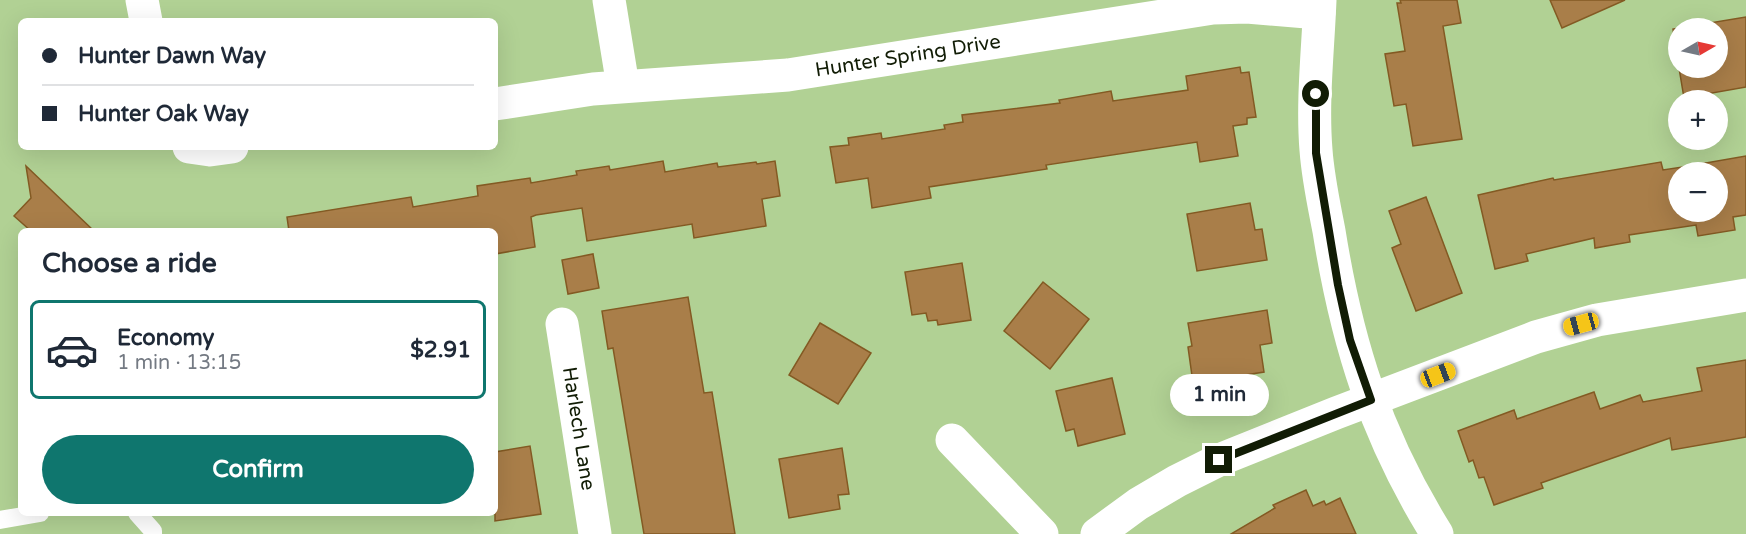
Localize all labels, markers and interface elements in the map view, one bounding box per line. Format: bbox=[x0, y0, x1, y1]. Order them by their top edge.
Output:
north arrow bbox=[1668, 18, 1728, 78]
map controls bbox=[1668, 18, 1728, 222]
street label: Hunter Spring Drive bbox=[813, 30, 1002, 83]
text: Hunter Dawn Way bbox=[78, 43, 266, 69]
route start bbox=[1302, 80, 1329, 107]
button: + bbox=[1668, 90, 1728, 150]
text: Hunter Oak Way bbox=[78, 101, 249, 127]
button: − bbox=[1668, 162, 1728, 222]
text: Choose a ride bbox=[42, 247, 217, 280]
car bbox=[1561, 311, 1601, 337]
icon: car bbox=[45, 323, 99, 377]
text: Economy bbox=[117, 325, 214, 351]
text: $2.91 bbox=[410, 337, 471, 363]
text: 1 min · 13:15 bbox=[117, 351, 241, 375]
car bbox=[1418, 360, 1458, 390]
street label: Harlech Lane bbox=[557, 365, 600, 492]
callout: 1 min bbox=[1170, 373, 1268, 415]
text: 1 min bbox=[1193, 383, 1246, 407]
button: Confirm bbox=[42, 435, 474, 504]
route end bbox=[1205, 446, 1232, 473]

